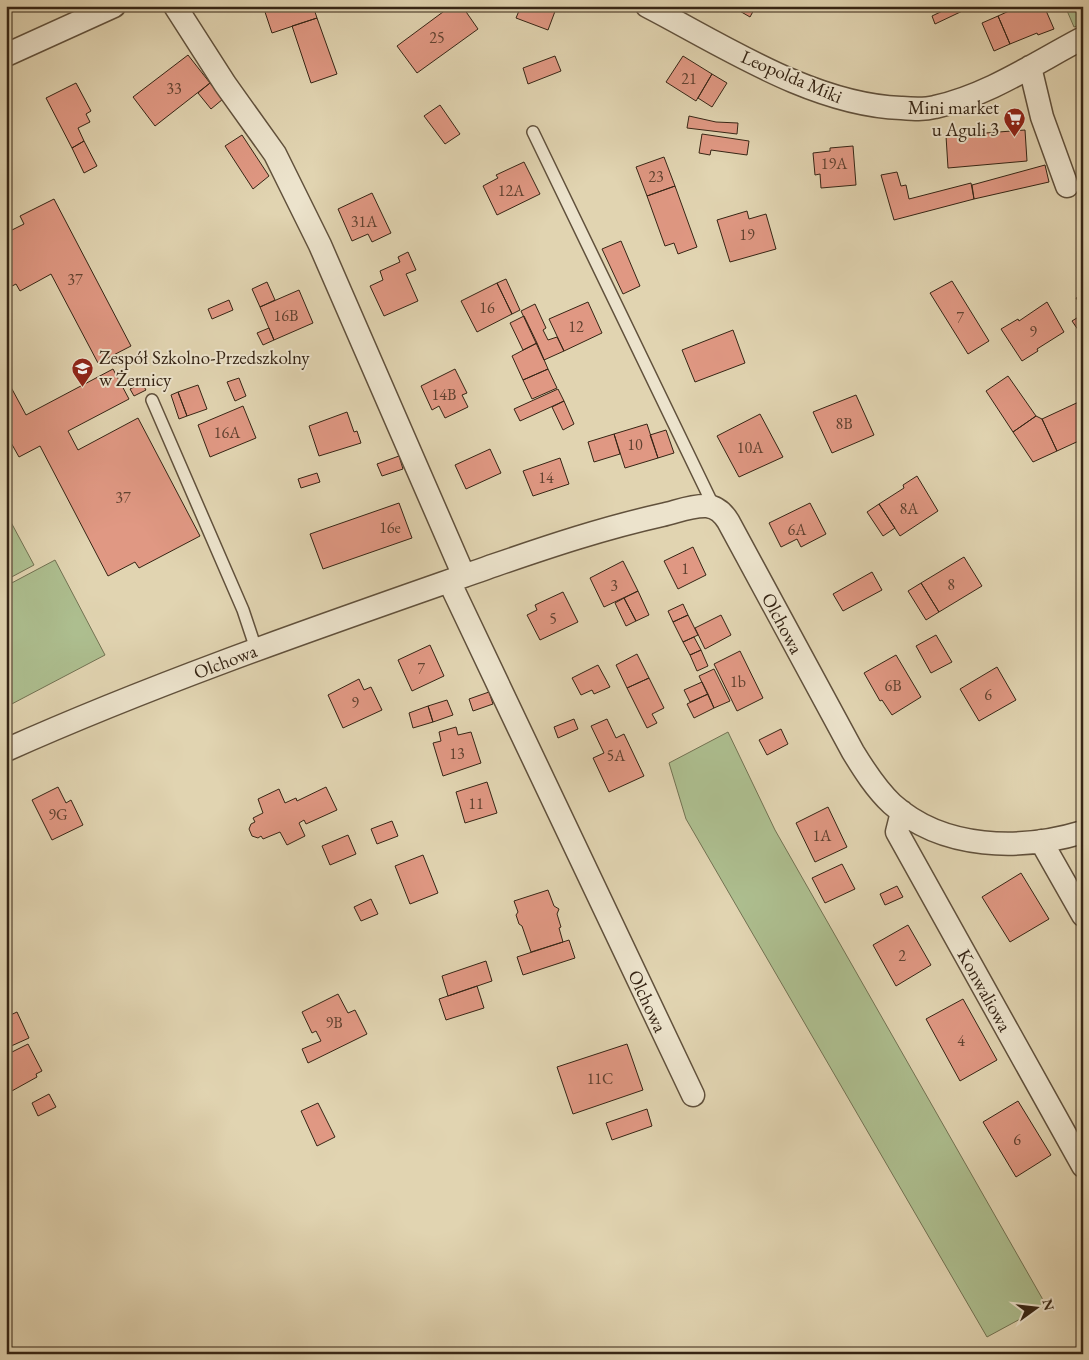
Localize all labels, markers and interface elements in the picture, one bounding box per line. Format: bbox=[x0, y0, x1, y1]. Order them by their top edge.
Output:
house number: 25 bbox=[429, 27, 445, 48]
street label: Leopolda Miki bbox=[737, 44, 847, 109]
house number: 21 bbox=[681, 68, 697, 89]
house number: 33 bbox=[166, 78, 182, 99]
place label: Mini market u Aguli 3 bbox=[908, 95, 999, 142]
supermarket icon: Mini market u Aguli 3 bbox=[1003, 106, 1027, 137]
house number: 19A bbox=[821, 153, 848, 174]
house number: 23 bbox=[648, 166, 664, 187]
house number: 12A bbox=[498, 180, 525, 201]
house number: 31A bbox=[351, 211, 378, 232]
house number: 19 bbox=[739, 224, 755, 245]
house number: 37 bbox=[67, 269, 83, 290]
house number: 16 bbox=[479, 297, 495, 318]
house number: 16B bbox=[274, 305, 298, 326]
house number: 7 bbox=[956, 307, 964, 328]
house number: 12 bbox=[568, 316, 584, 337]
house number: 9 bbox=[1029, 321, 1037, 342]
place label: Zespół Szkolno-Przedszkolny w Żernicy bbox=[99, 345, 310, 392]
school or university icon: Zespół Szkolno-Przedszkolny w Żernicy bbox=[71, 356, 95, 387]
house number: 14B bbox=[432, 384, 456, 405]
house number: 8B bbox=[835, 413, 853, 434]
house number: 16A bbox=[214, 422, 241, 443]
house number: 10 bbox=[627, 434, 643, 455]
house number: 10A bbox=[737, 437, 764, 458]
house number: 14 bbox=[538, 467, 554, 488]
house number: 37 bbox=[115, 487, 131, 508]
house number: 8A bbox=[900, 498, 919, 519]
house number: 16e bbox=[379, 517, 401, 538]
house number: 6A bbox=[788, 519, 807, 540]
house number: 1 bbox=[681, 558, 689, 579]
house number: 8 bbox=[947, 574, 955, 595]
house number: 3 bbox=[610, 575, 618, 596]
street label: Olchowa bbox=[756, 588, 809, 659]
house number: 5 bbox=[549, 608, 557, 629]
street label: Olchowa bbox=[190, 638, 261, 685]
house number: 7 bbox=[417, 658, 425, 679]
house number: 1b bbox=[730, 671, 746, 692]
house number: 6B bbox=[884, 675, 902, 696]
house number: 6 bbox=[984, 684, 992, 705]
house number: 9 bbox=[351, 692, 359, 713]
house number: 13 bbox=[449, 743, 465, 764]
house number: 5A bbox=[607, 745, 626, 766]
house number: 11 bbox=[468, 793, 484, 814]
house number: 9G bbox=[48, 804, 68, 825]
house number: 1A bbox=[813, 825, 832, 846]
street label: Konwaliowa bbox=[952, 944, 1018, 1036]
house number: 2 bbox=[898, 945, 906, 966]
street label: Olchowa bbox=[622, 966, 673, 1037]
house number: 9B bbox=[325, 1012, 343, 1033]
house number: 4 bbox=[957, 1030, 965, 1051]
house number: 11C bbox=[587, 1068, 613, 1089]
house number: 6 bbox=[1013, 1129, 1021, 1150]
north arrow bbox=[1012, 1282, 1062, 1332]
text: N bbox=[1038, 1297, 1059, 1313]

